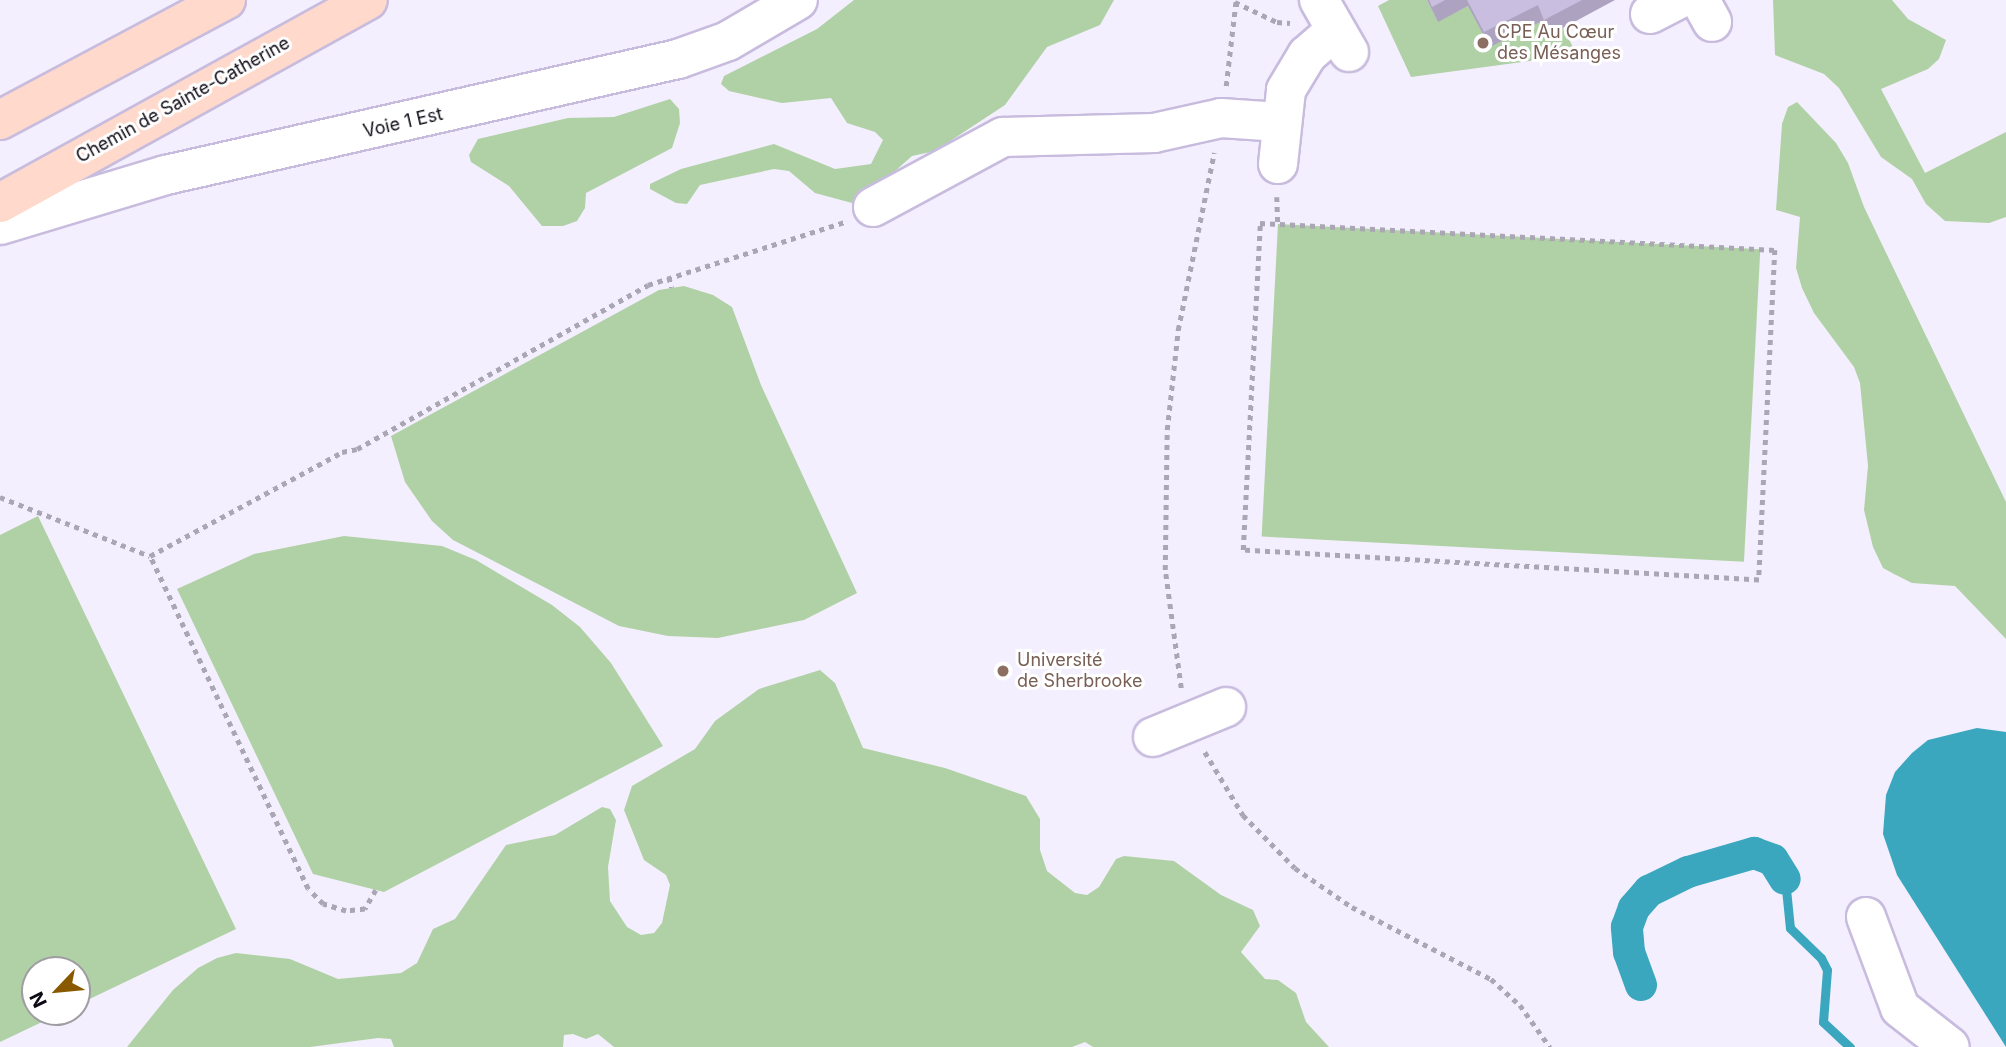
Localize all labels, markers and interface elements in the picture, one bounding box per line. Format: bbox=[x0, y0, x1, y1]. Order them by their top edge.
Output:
place label: CPE Au Cœur des Mésanges bbox=[1497, 22, 1621, 64]
street label: Chemin de Sainte-Catherine bbox=[73, 32, 293, 168]
marker: CPE Au Cœur des Mésanges bbox=[1475, 35, 1491, 51]
street label: Voie 1 Est bbox=[361, 103, 445, 143]
place label: Université de Sherbrooke bbox=[1017, 650, 1142, 692]
marker: Université de Sherbrooke bbox=[995, 663, 1011, 679]
north arrow bbox=[21, 956, 91, 1026]
text: N bbox=[25, 988, 52, 1011]

